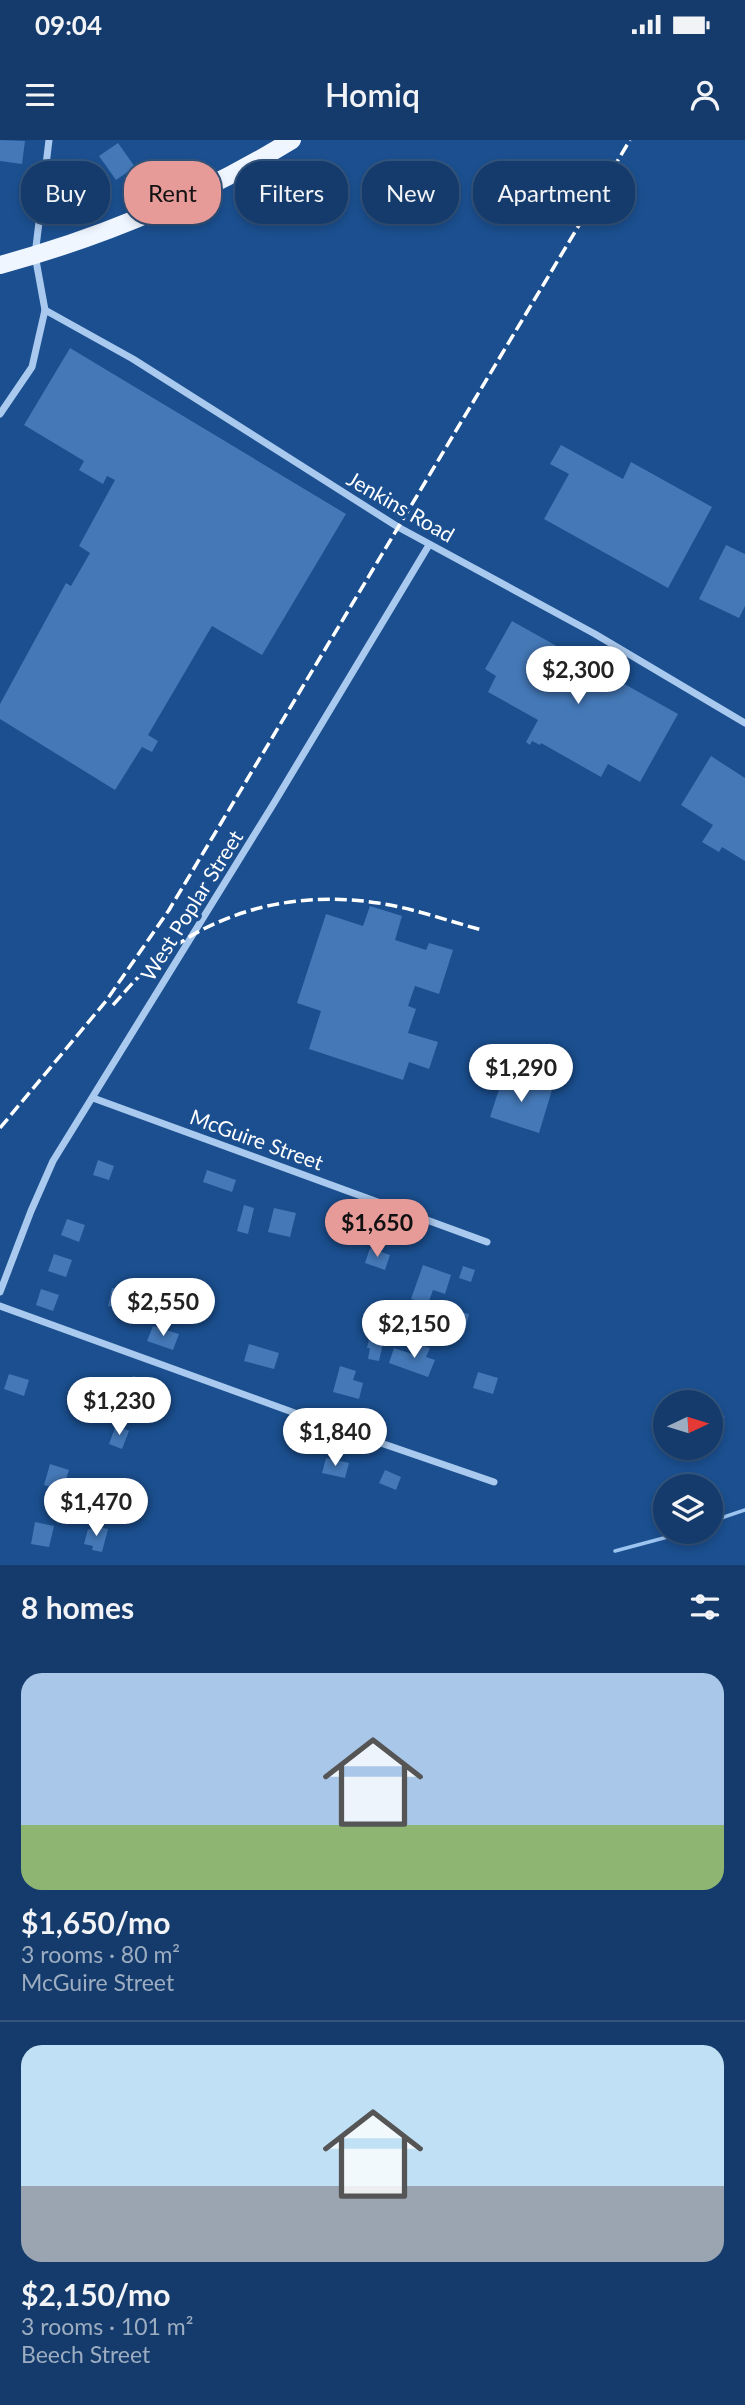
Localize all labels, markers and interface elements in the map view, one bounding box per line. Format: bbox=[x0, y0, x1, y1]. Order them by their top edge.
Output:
text: 09:04 bbox=[35, 9, 102, 41]
text: Homiq bbox=[325, 75, 420, 114]
icon: menu bbox=[21, 76, 59, 114]
icon: person bbox=[686, 76, 724, 114]
chip: Buy bbox=[21, 161, 110, 224]
chip: Rent bbox=[124, 161, 221, 224]
chip: Filters bbox=[235, 161, 348, 224]
chip: New bbox=[362, 161, 459, 224]
chip: Apartment bbox=[473, 161, 635, 224]
street label: Jenkins Road bbox=[343, 465, 459, 547]
pin: $2,300 bbox=[521, 646, 635, 706]
text: $2,300 bbox=[542, 655, 614, 683]
street label: West Poplar Street bbox=[135, 825, 248, 985]
pin: $1,290 bbox=[464, 1044, 578, 1104]
text: $1,290 bbox=[485, 1053, 557, 1081]
street label: McGuire Street bbox=[187, 1103, 327, 1175]
pin: $1,650 bbox=[320, 1200, 434, 1259]
text: $1,650 bbox=[341, 1208, 413, 1236]
pin: $2,550 bbox=[106, 1278, 220, 1338]
text: $2,550 bbox=[127, 1287, 199, 1315]
pin: $2,150 bbox=[357, 1300, 471, 1360]
text: $2,150 bbox=[378, 1309, 450, 1337]
pin: $1,230 bbox=[62, 1378, 176, 1437]
text: $1,230 bbox=[83, 1386, 155, 1414]
north arrow bbox=[653, 1390, 723, 1460]
map controls bbox=[653, 1390, 723, 1544]
pin: $1,840 bbox=[278, 1408, 392, 1468]
text: $1,840 bbox=[299, 1417, 371, 1445]
button: layers bbox=[653, 1474, 723, 1544]
pin: $1,470 bbox=[39, 1478, 153, 1538]
text: $1,470 bbox=[60, 1487, 132, 1515]
icon: filters bbox=[686, 1588, 724, 1626]
text: 8 homes bbox=[21, 1589, 134, 1625]
icon: home bbox=[310, 1719, 436, 1845]
text: $1,650/mo bbox=[21, 1904, 170, 1940]
text: 3 rooms · 80 m² bbox=[21, 1940, 180, 1968]
text: McGuire Street bbox=[21, 1968, 174, 1996]
icon: home bbox=[310, 2091, 436, 2217]
text: $2,150/mo bbox=[21, 2276, 170, 2312]
text: 3 rooms · 101 m² bbox=[21, 2312, 193, 2340]
text: Beech Street bbox=[21, 2340, 150, 2368]

